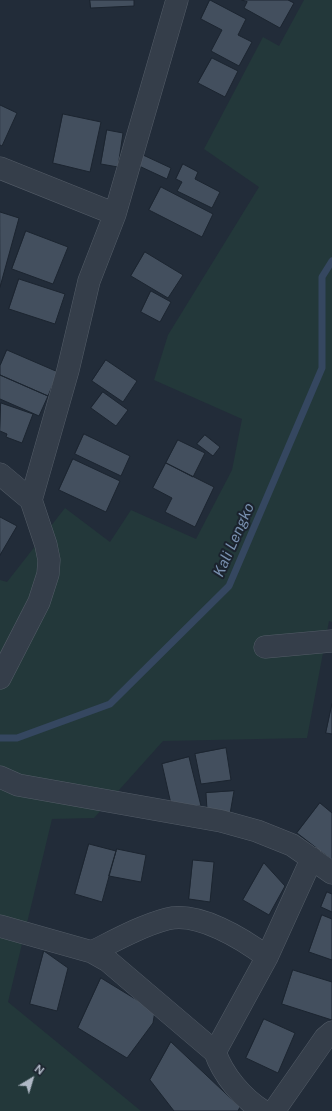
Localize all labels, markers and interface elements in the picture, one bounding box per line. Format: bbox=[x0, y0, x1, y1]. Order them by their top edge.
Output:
water label: Kali Lengko bbox=[210, 500, 258, 580]
north arrow bbox=[12, 1059, 52, 1099]
text: N bbox=[32, 1062, 46, 1077]

